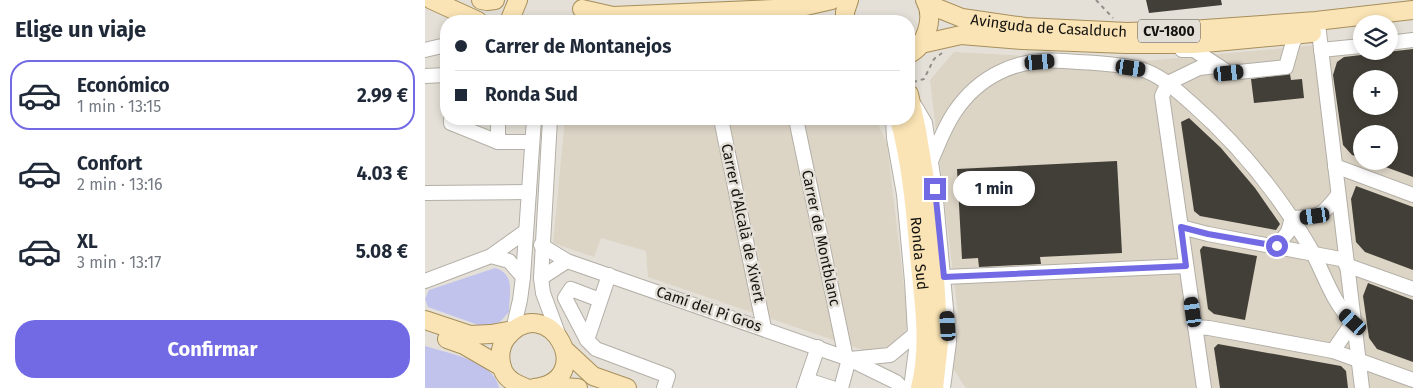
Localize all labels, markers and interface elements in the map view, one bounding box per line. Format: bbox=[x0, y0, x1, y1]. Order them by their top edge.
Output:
street label: Avinguda de Casalduch bbox=[969, 10, 1127, 41]
map controls bbox=[1353, 15, 1398, 170]
button: layers bbox=[1353, 15, 1398, 60]
text: Elige un viaje bbox=[15, 16, 146, 43]
road number: CV-1800 bbox=[1138, 20, 1200, 42]
text: Carrer de Montanejos bbox=[485, 35, 671, 58]
car bbox=[1024, 53, 1055, 71]
car bbox=[1115, 58, 1146, 78]
car bbox=[1213, 64, 1244, 82]
button: + bbox=[1353, 70, 1398, 115]
icon: car bbox=[17, 73, 62, 118]
text: Económico bbox=[77, 74, 170, 97]
text: Ronda Sud bbox=[485, 83, 578, 106]
text: 2.99 € bbox=[357, 84, 408, 107]
text: 1 min · 13:15 bbox=[77, 97, 161, 116]
button: − bbox=[1353, 125, 1398, 170]
street label: Carrer d'Alcalà de Xivert bbox=[717, 142, 769, 305]
icon: car bbox=[17, 151, 62, 196]
text: Confort bbox=[77, 152, 142, 175]
text: 4.03 € bbox=[356, 162, 408, 185]
street label: Carrer de Montblanc bbox=[798, 168, 844, 308]
callout: 1 min bbox=[953, 172, 1035, 206]
text: 2 min · 13:16 bbox=[77, 175, 163, 194]
route end bbox=[924, 178, 946, 200]
text: 1 min bbox=[975, 179, 1013, 198]
car bbox=[1299, 206, 1330, 226]
street label: Ronda Sud bbox=[907, 216, 932, 291]
icon: car bbox=[17, 229, 62, 274]
text: XL bbox=[77, 230, 98, 253]
route start bbox=[1266, 235, 1288, 257]
text: 5.08 € bbox=[356, 240, 408, 263]
text: 3 min · 13:17 bbox=[77, 253, 161, 272]
street label: Camí del Pi Gros bbox=[654, 283, 764, 335]
car bbox=[1183, 296, 1202, 328]
car bbox=[1336, 306, 1369, 338]
car bbox=[939, 311, 956, 341]
button: Confirmar bbox=[15, 320, 410, 378]

